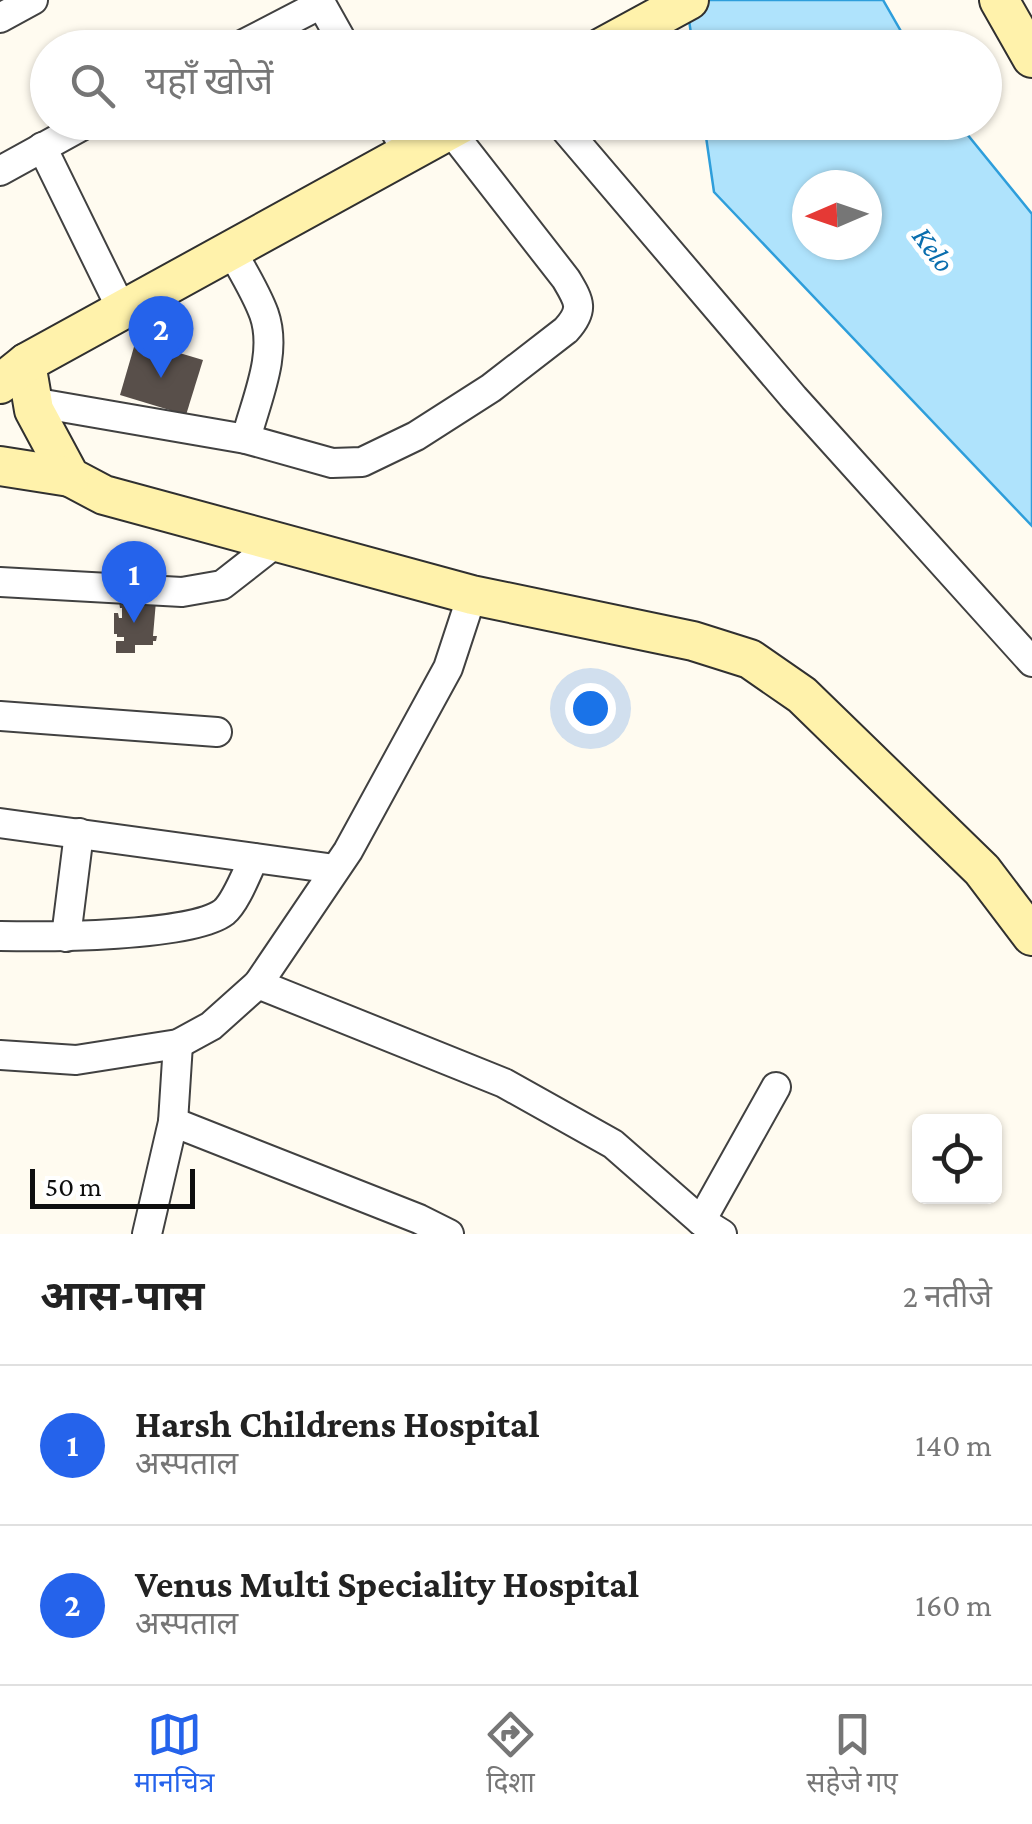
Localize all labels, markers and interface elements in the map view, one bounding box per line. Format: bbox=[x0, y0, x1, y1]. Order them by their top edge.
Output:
search box bbox=[30, 30, 1002, 140]
icon: search bbox=[65, 58, 120, 113]
text: यहाँ खोजें bbox=[145, 60, 273, 102]
north arrow bbox=[792, 170, 882, 260]
water label: Kelo bbox=[906, 220, 962, 278]
pin: 2 bbox=[128, 296, 194, 378]
pin: 1 bbox=[102, 540, 166, 623]
your location bbox=[565, 683, 616, 734]
map controls bbox=[912, 1114, 1002, 1204]
button: locate bbox=[912, 1114, 1002, 1204]
scale bar bbox=[30, 1164, 195, 1208]
text: 50 m bbox=[45, 1171, 102, 1202]
text: आस-पास bbox=[40, 1272, 204, 1319]
text: 2 नतीजे bbox=[903, 1278, 992, 1314]
text: Harsh Childrens Hospital bbox=[135, 1403, 540, 1445]
text: 1 bbox=[67, 1427, 78, 1463]
text: 140 m bbox=[915, 1427, 992, 1463]
text: अस्पताल bbox=[135, 1445, 238, 1481]
text: Venus Multi Speciality Hospital bbox=[135, 1563, 639, 1605]
text: 2 bbox=[64, 1587, 81, 1623]
text: 160 m bbox=[915, 1587, 992, 1623]
text: अस्पताल bbox=[135, 1605, 238, 1641]
tab: मानचित्र bbox=[134, 1707, 214, 1803]
tab: दिशा bbox=[483, 1707, 538, 1803]
tab: सहेजे गए bbox=[807, 1707, 898, 1803]

